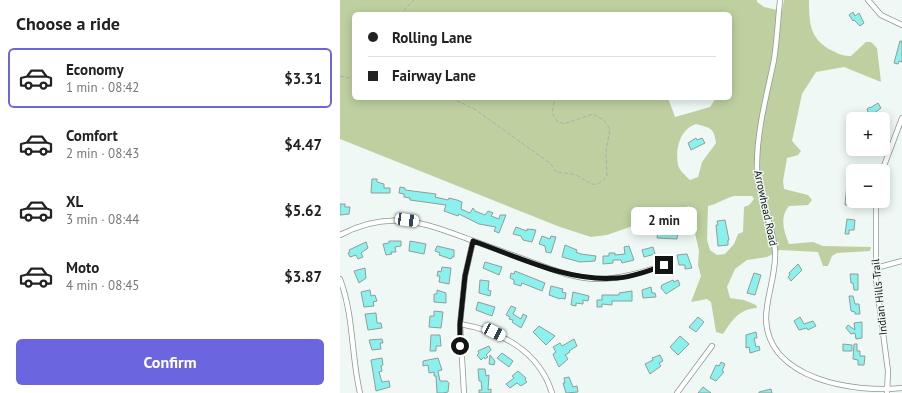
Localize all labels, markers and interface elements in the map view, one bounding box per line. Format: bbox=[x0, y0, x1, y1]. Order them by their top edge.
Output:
text: Choose a ride bbox=[16, 12, 120, 35]
text: Rolling Lane bbox=[392, 28, 472, 47]
icon: car bbox=[18, 60, 54, 96]
text: Economy bbox=[66, 60, 124, 79]
text: Fairway Lane bbox=[392, 66, 476, 85]
text: $3.31 bbox=[284, 69, 322, 88]
text: 1 min · 08:42 bbox=[66, 79, 139, 96]
map controls bbox=[846, 112, 890, 208]
button: + bbox=[846, 112, 890, 156]
icon: car bbox=[18, 126, 54, 162]
text: Comfort bbox=[66, 126, 118, 145]
text: $4.47 bbox=[284, 135, 322, 154]
text: 2 min · 08:43 bbox=[66, 145, 139, 162]
button: − bbox=[846, 164, 890, 208]
street label: Arrowhead Road bbox=[751, 169, 781, 247]
icon: car bbox=[18, 192, 54, 228]
text: XL bbox=[66, 192, 83, 211]
text: $5.62 bbox=[284, 201, 322, 220]
callout: 2 min bbox=[631, 207, 697, 235]
text: 3 min · 08:44 bbox=[66, 211, 139, 228]
car bbox=[394, 212, 420, 228]
text: 2 min bbox=[648, 212, 680, 229]
route end bbox=[655, 256, 673, 274]
street label: Indian Hills Trail bbox=[868, 257, 890, 336]
icon: car bbox=[18, 258, 54, 294]
text: Moto bbox=[66, 258, 99, 277]
text: $3.87 bbox=[284, 267, 322, 286]
text: 4 min · 08:45 bbox=[66, 277, 139, 294]
car bbox=[481, 321, 507, 343]
route start bbox=[451, 337, 469, 355]
button: Confirm bbox=[16, 339, 324, 385]

